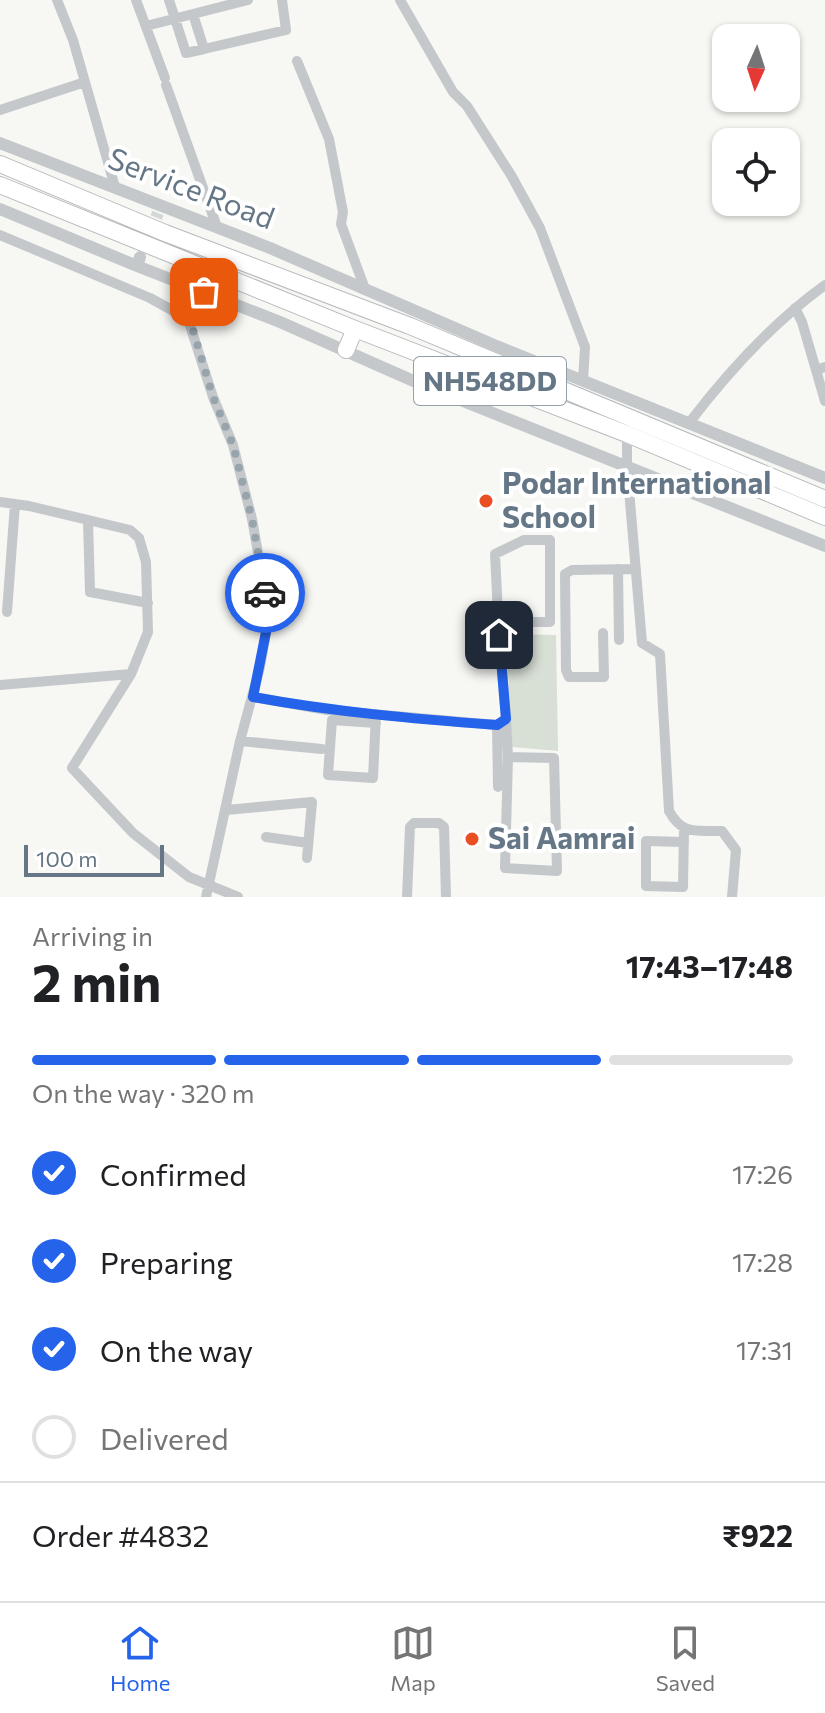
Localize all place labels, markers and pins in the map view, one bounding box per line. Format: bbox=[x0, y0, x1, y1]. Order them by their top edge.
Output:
pin bbox=[170, 258, 238, 326]
place label: Podar International School bbox=[502, 463, 771, 534]
marker: Podar International School bbox=[477, 492, 495, 510]
pin bbox=[465, 601, 533, 669]
place label: Sai Aamrai bbox=[488, 818, 635, 855]
marker: Sai Aamrai bbox=[463, 830, 481, 848]

